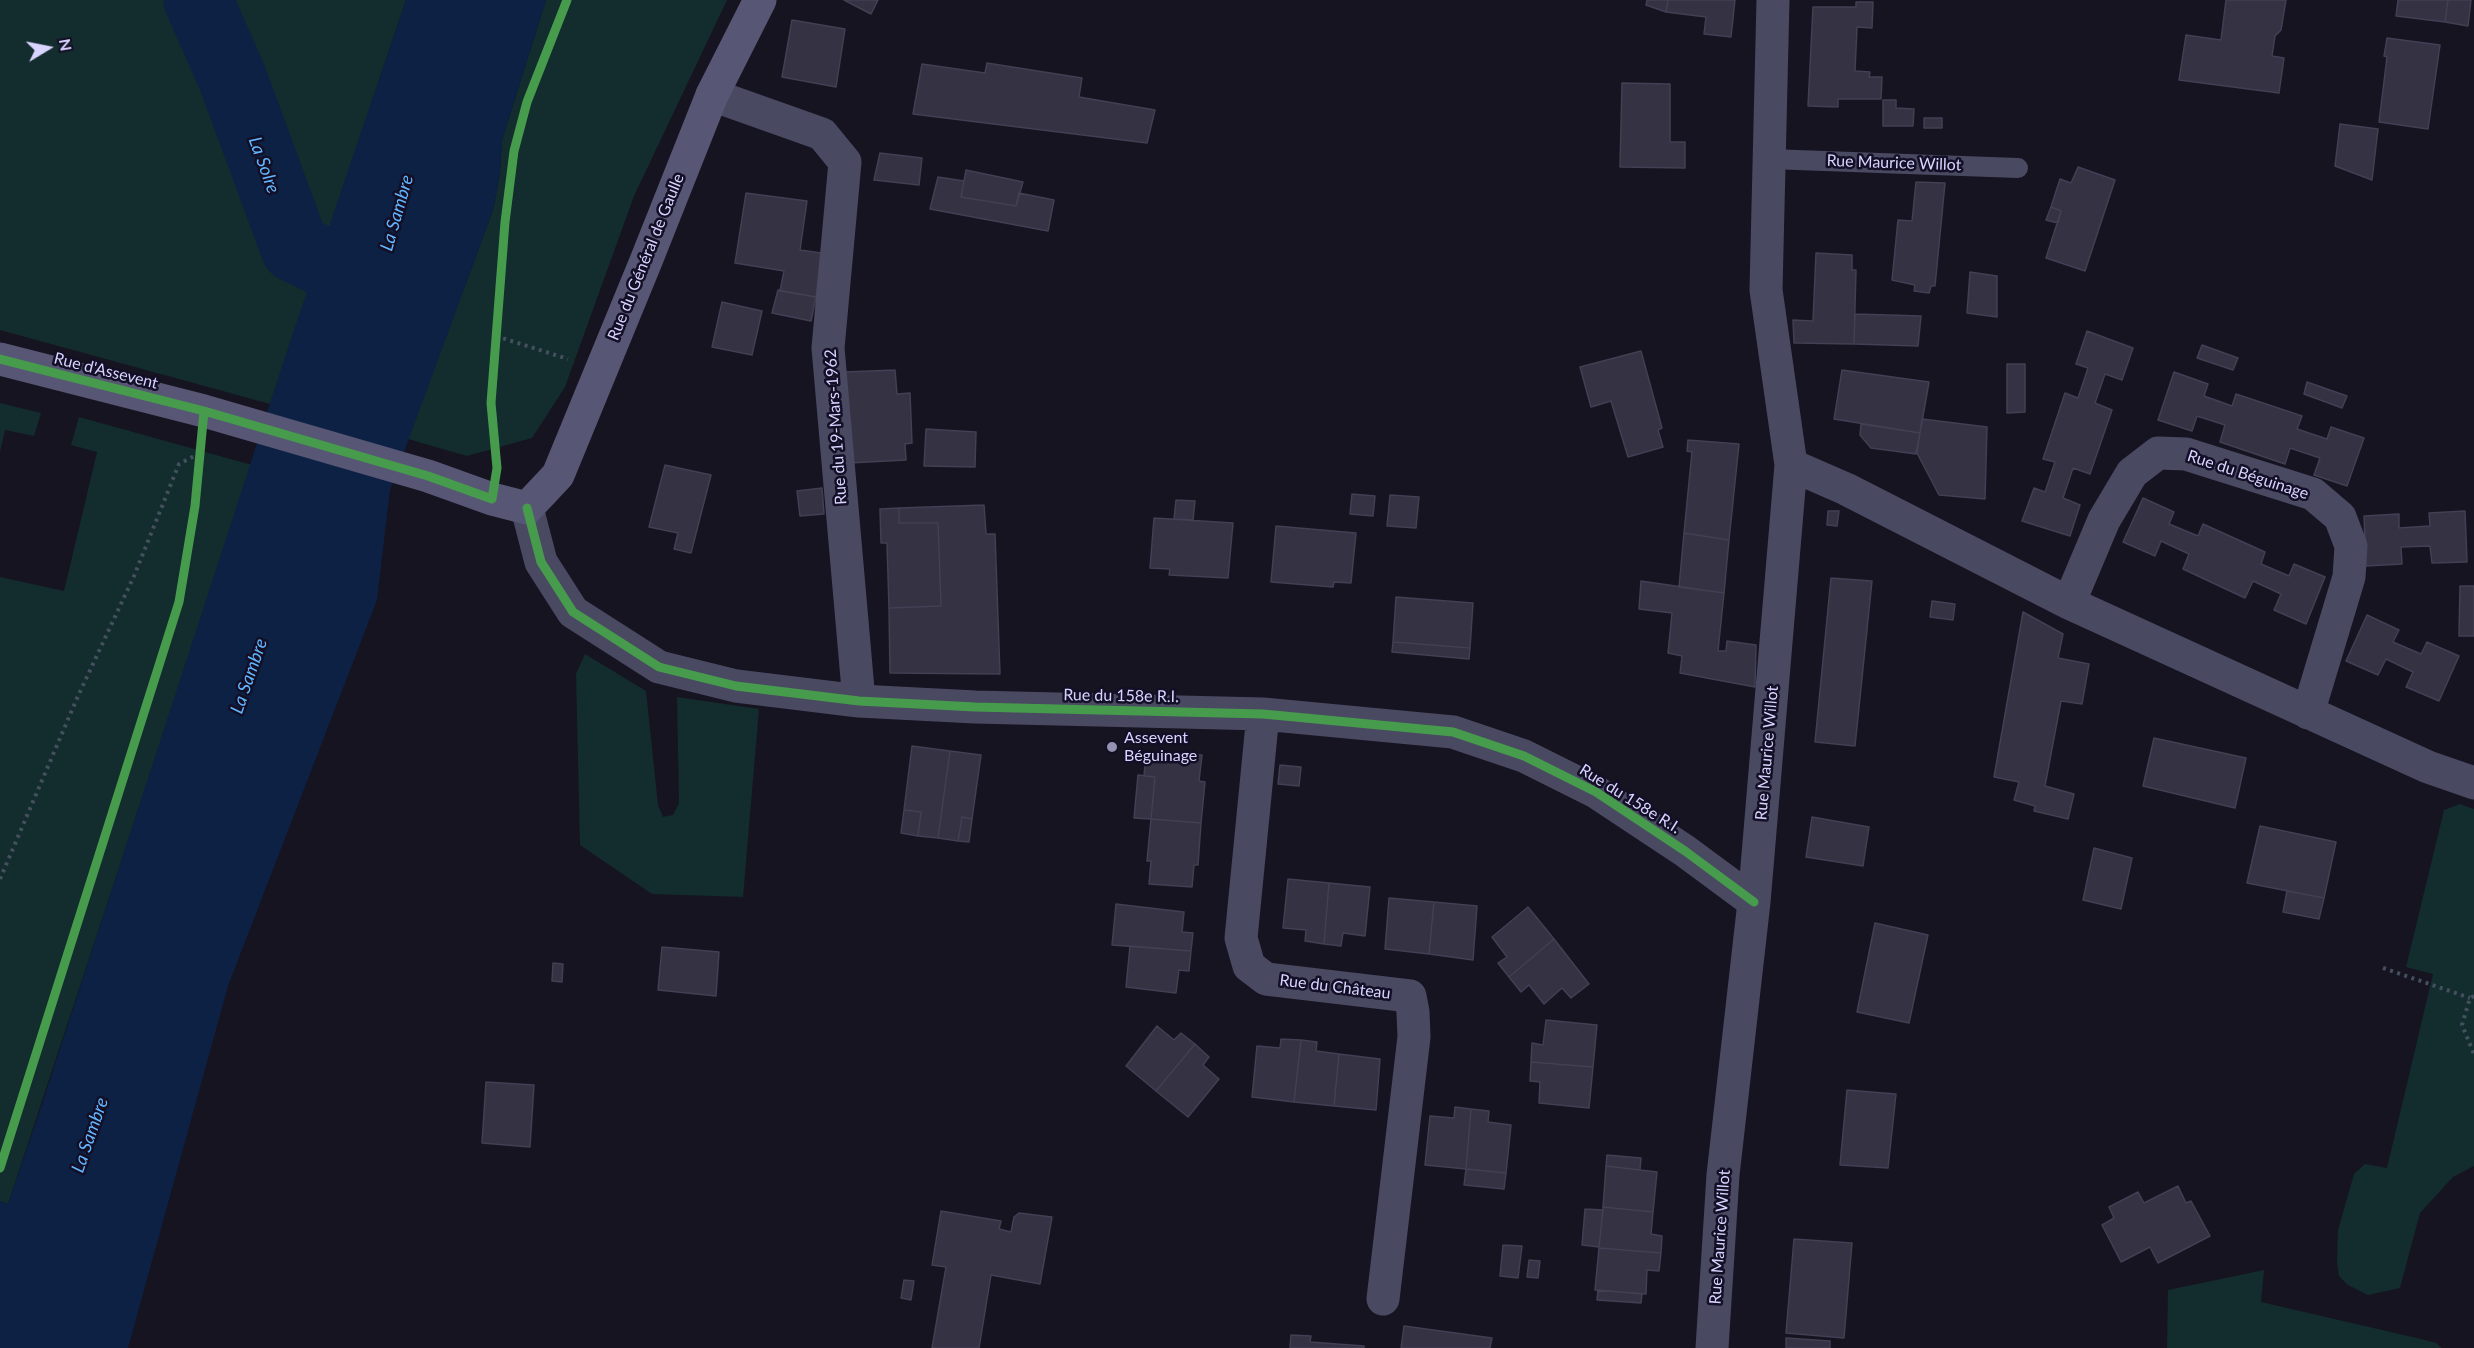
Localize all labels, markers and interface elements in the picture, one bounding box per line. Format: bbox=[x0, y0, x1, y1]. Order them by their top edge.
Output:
north arrow bbox=[18, 18, 78, 78]
text: N bbox=[56, 37, 77, 52]
water label: La Solre bbox=[244, 134, 284, 196]
street label: Rue Maurice Willot bbox=[1826, 151, 1962, 175]
street label: Rue du Général de Gaulle bbox=[604, 171, 688, 343]
water label: La Sambre bbox=[376, 173, 418, 253]
street label: Rue d'Assevent bbox=[52, 349, 160, 393]
street label: Rue du 19-Mars-1962 bbox=[821, 349, 851, 505]
street label: Rue du Béguinage bbox=[2185, 446, 2311, 504]
water label: La Sambre bbox=[226, 636, 272, 716]
street label: Rue du 158e R.I. bbox=[1063, 685, 1179, 707]
street label: Rue Maurice Willot bbox=[1752, 685, 1782, 821]
place label: Assevent Béguinage bbox=[1124, 728, 1197, 766]
marker: Assevent Béguinage bbox=[1105, 740, 1119, 754]
street label: Rue du 158e R.I. bbox=[1576, 760, 1684, 838]
street label: Rue du Château bbox=[1278, 971, 1392, 1003]
water label: La Sambre bbox=[67, 1095, 113, 1175]
street label: Rue Maurice Willot bbox=[1706, 1169, 1734, 1305]

